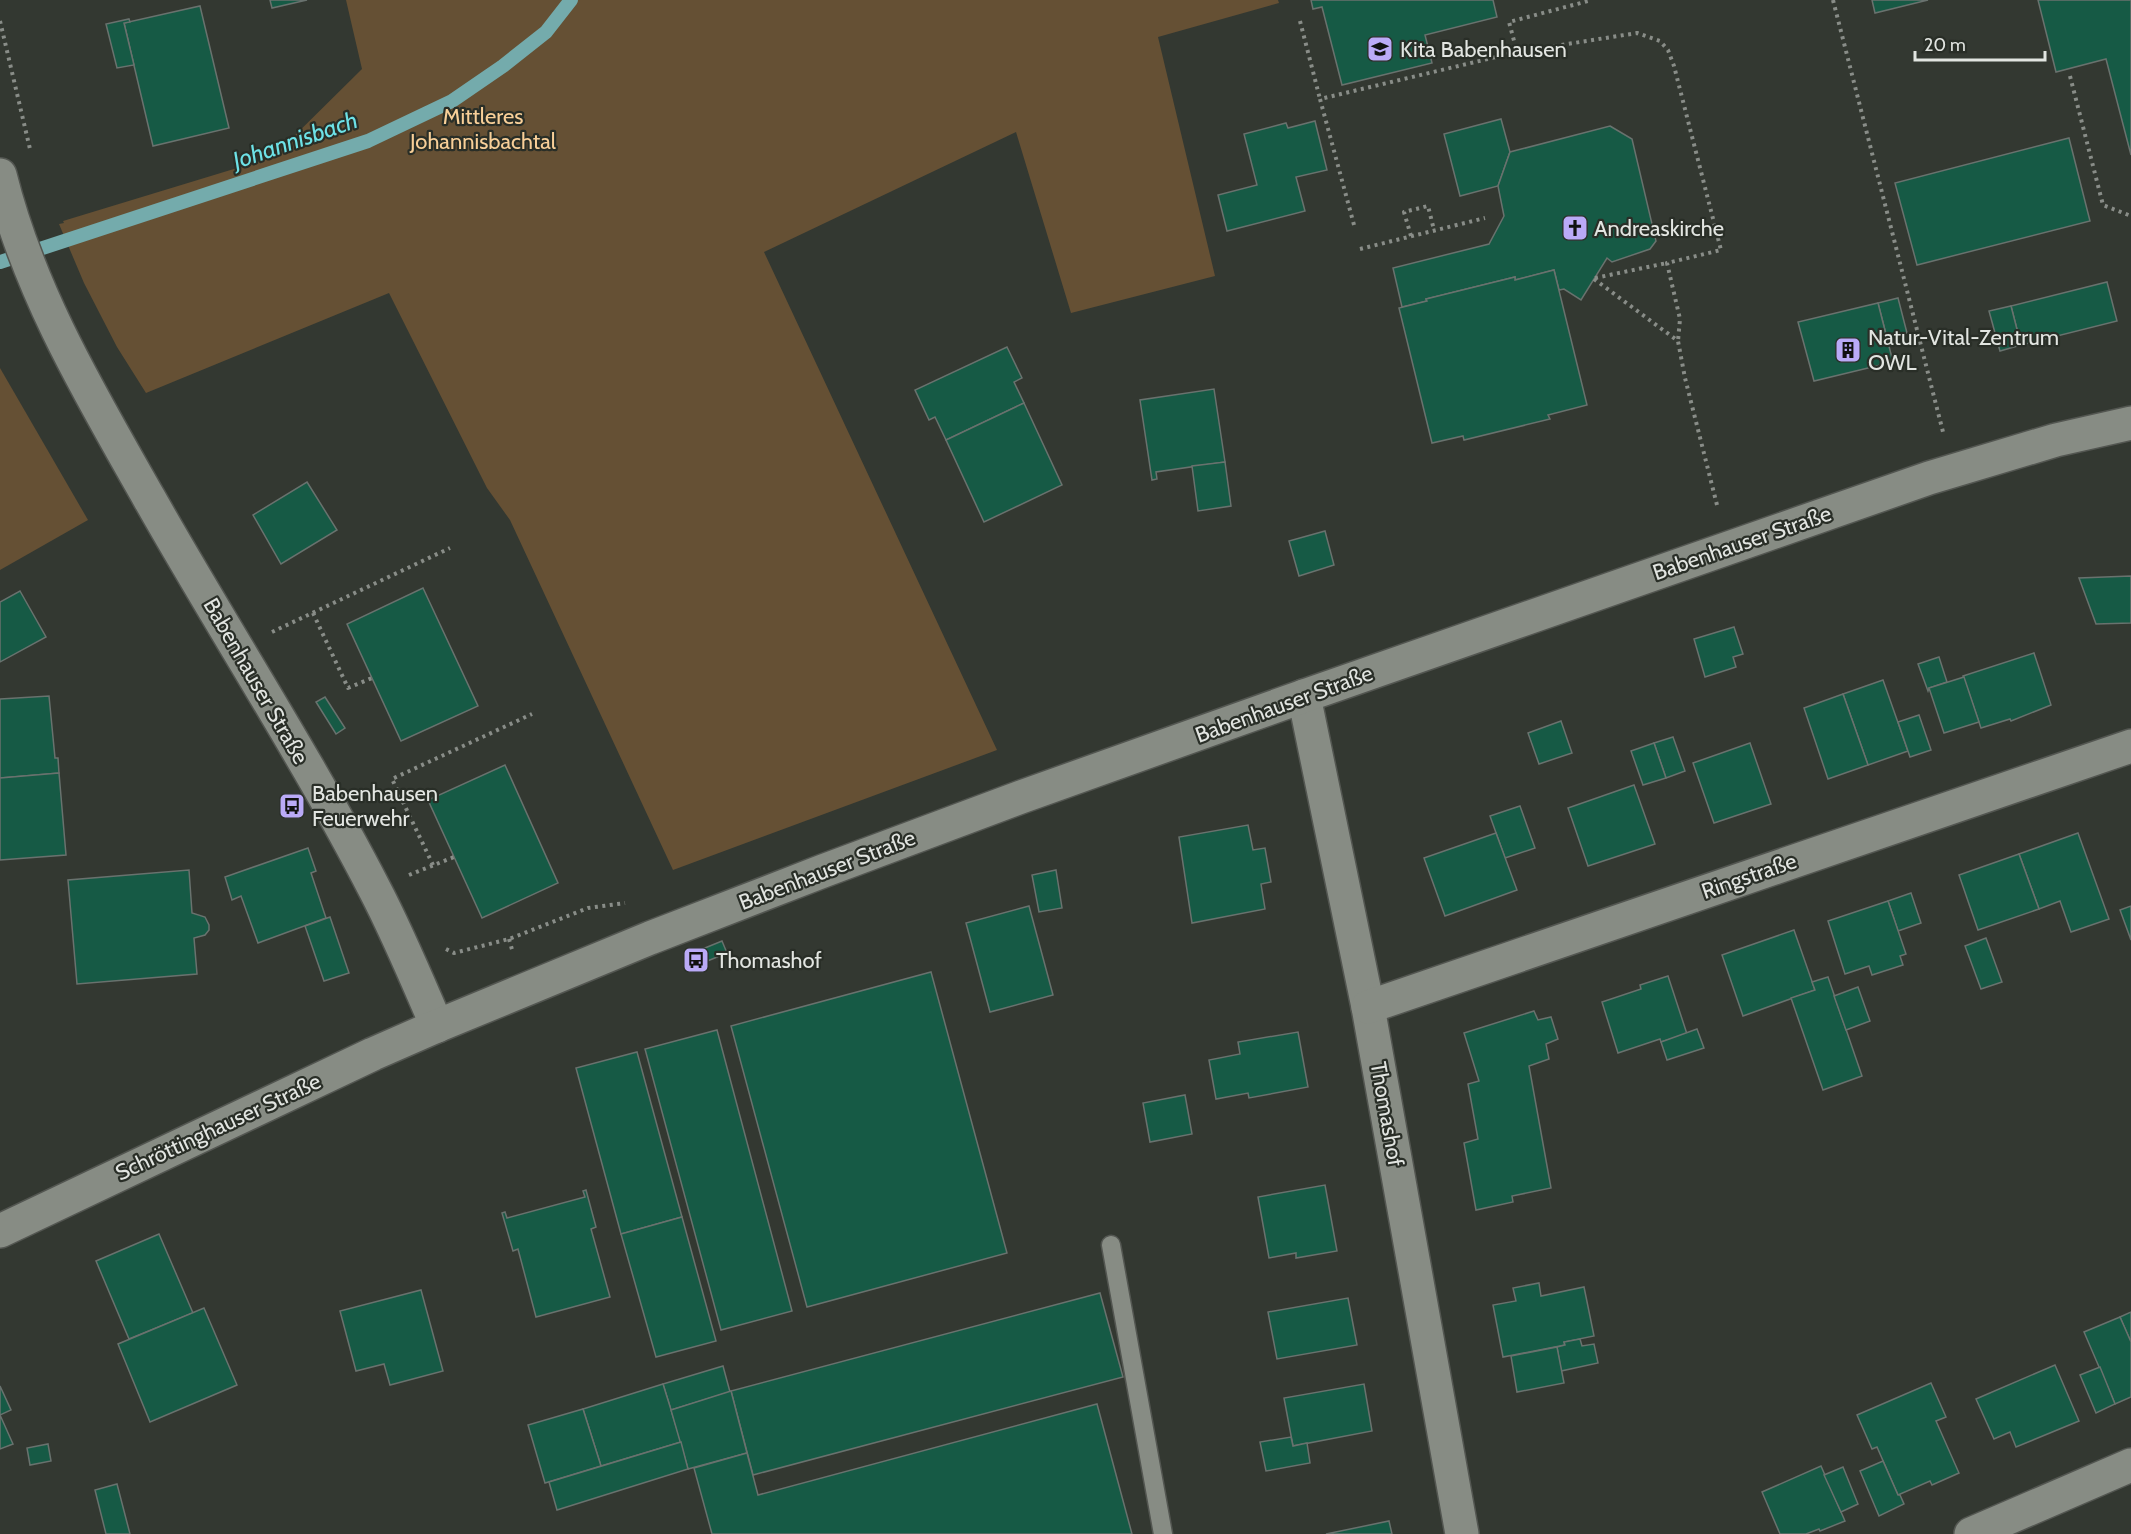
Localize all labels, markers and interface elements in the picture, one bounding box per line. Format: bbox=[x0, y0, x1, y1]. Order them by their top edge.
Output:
scale bar bbox=[1915, 24, 2046, 62]
school or university icon: Kita Babenhausen bbox=[1365, 34, 1395, 64]
text: 20 m bbox=[1924, 34, 1966, 56]
place label: Kita Babenhausen bbox=[1400, 36, 1567, 63]
park label: Mittleres Johannisbachtal bbox=[409, 103, 557, 155]
water label: Johannisbach bbox=[227, 105, 361, 176]
church icon: Andreaskirche bbox=[1560, 213, 1590, 243]
place label: Andreaskirche bbox=[1594, 215, 1724, 242]
place label: Natur-Vital-Zentrum OWL bbox=[1868, 324, 2059, 376]
building icon: Natur-Vital-Zentrum OWL bbox=[1833, 335, 1863, 365]
street label: Babenhauser Straße bbox=[1649, 500, 1835, 586]
street label: Babenhauser Straße bbox=[198, 593, 314, 769]
street label: Babenhauser Straße bbox=[1192, 659, 1376, 749]
place label: Babenhausen Feuerwehr bbox=[312, 780, 438, 832]
bus stop icon: Babenhausen Feuerwehr bbox=[277, 791, 307, 821]
street label: Babenhauser Straße bbox=[735, 824, 919, 916]
street label: Ringstraße bbox=[1698, 847, 1800, 905]
bus stop icon: Thomashof bbox=[681, 945, 711, 975]
place label: Thomashof bbox=[716, 947, 822, 974]
street label: Thomashof bbox=[1365, 1060, 1409, 1168]
street label: Schröttinghauser Straße bbox=[111, 1068, 325, 1186]

